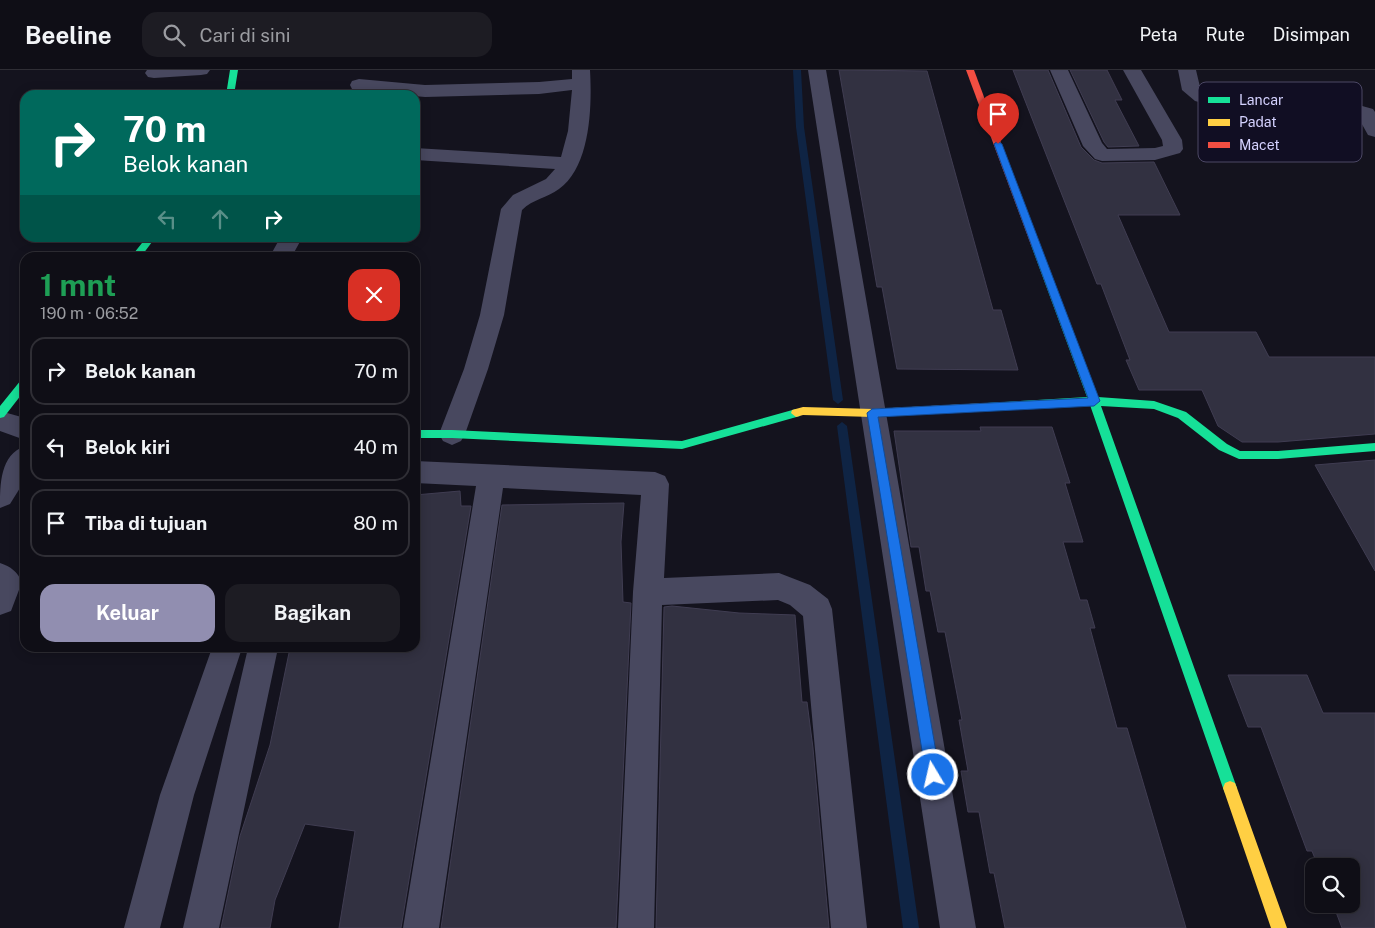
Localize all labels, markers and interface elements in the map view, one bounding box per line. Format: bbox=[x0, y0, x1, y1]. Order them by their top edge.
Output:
search box bbox=[142, 12, 492, 57]
text: Beeline bbox=[25, 21, 112, 49]
icon: search bbox=[160, 21, 188, 49]
text: Cari di sini bbox=[200, 24, 290, 46]
text: Peta bbox=[1139, 24, 1177, 45]
text: Rute bbox=[1205, 24, 1245, 45]
text: Disimpan bbox=[1273, 24, 1350, 45]
legend bbox=[1198, 82, 1362, 162]
text: Lancar bbox=[1239, 92, 1283, 108]
pin bbox=[977, 93, 1019, 144]
icon: arrive bbox=[984, 100, 1012, 128]
text: 70 m bbox=[123, 109, 206, 150]
icon: right bbox=[40, 110, 105, 175]
text: Padat bbox=[1239, 114, 1277, 130]
text: Macet bbox=[1239, 137, 1280, 153]
text: Belok kanan bbox=[123, 151, 248, 177]
icon: left bbox=[153, 205, 181, 233]
icon: ahead bbox=[206, 205, 234, 233]
icon: right bbox=[259, 205, 287, 233]
text: 1 mnt bbox=[40, 267, 116, 303]
button: close bbox=[348, 269, 400, 321]
text: 190 m · 06:52 bbox=[40, 304, 138, 323]
icon: right bbox=[42, 357, 70, 385]
text: Belok kanan bbox=[85, 360, 196, 382]
text: 70 m bbox=[354, 360, 398, 382]
icon: left bbox=[42, 433, 70, 461]
text: Belok kiri bbox=[85, 436, 170, 458]
text: 40 m bbox=[353, 436, 398, 458]
icon: arrive bbox=[42, 509, 70, 537]
text: Tiba di tujuan bbox=[85, 512, 207, 534]
text: 80 m bbox=[353, 512, 398, 534]
button: Keluar bbox=[40, 584, 215, 642]
button: Bagikan bbox=[225, 584, 400, 642]
position arrow bbox=[906, 748, 958, 800]
map controls bbox=[1305, 858, 1360, 913]
button: search bbox=[1305, 858, 1360, 913]

